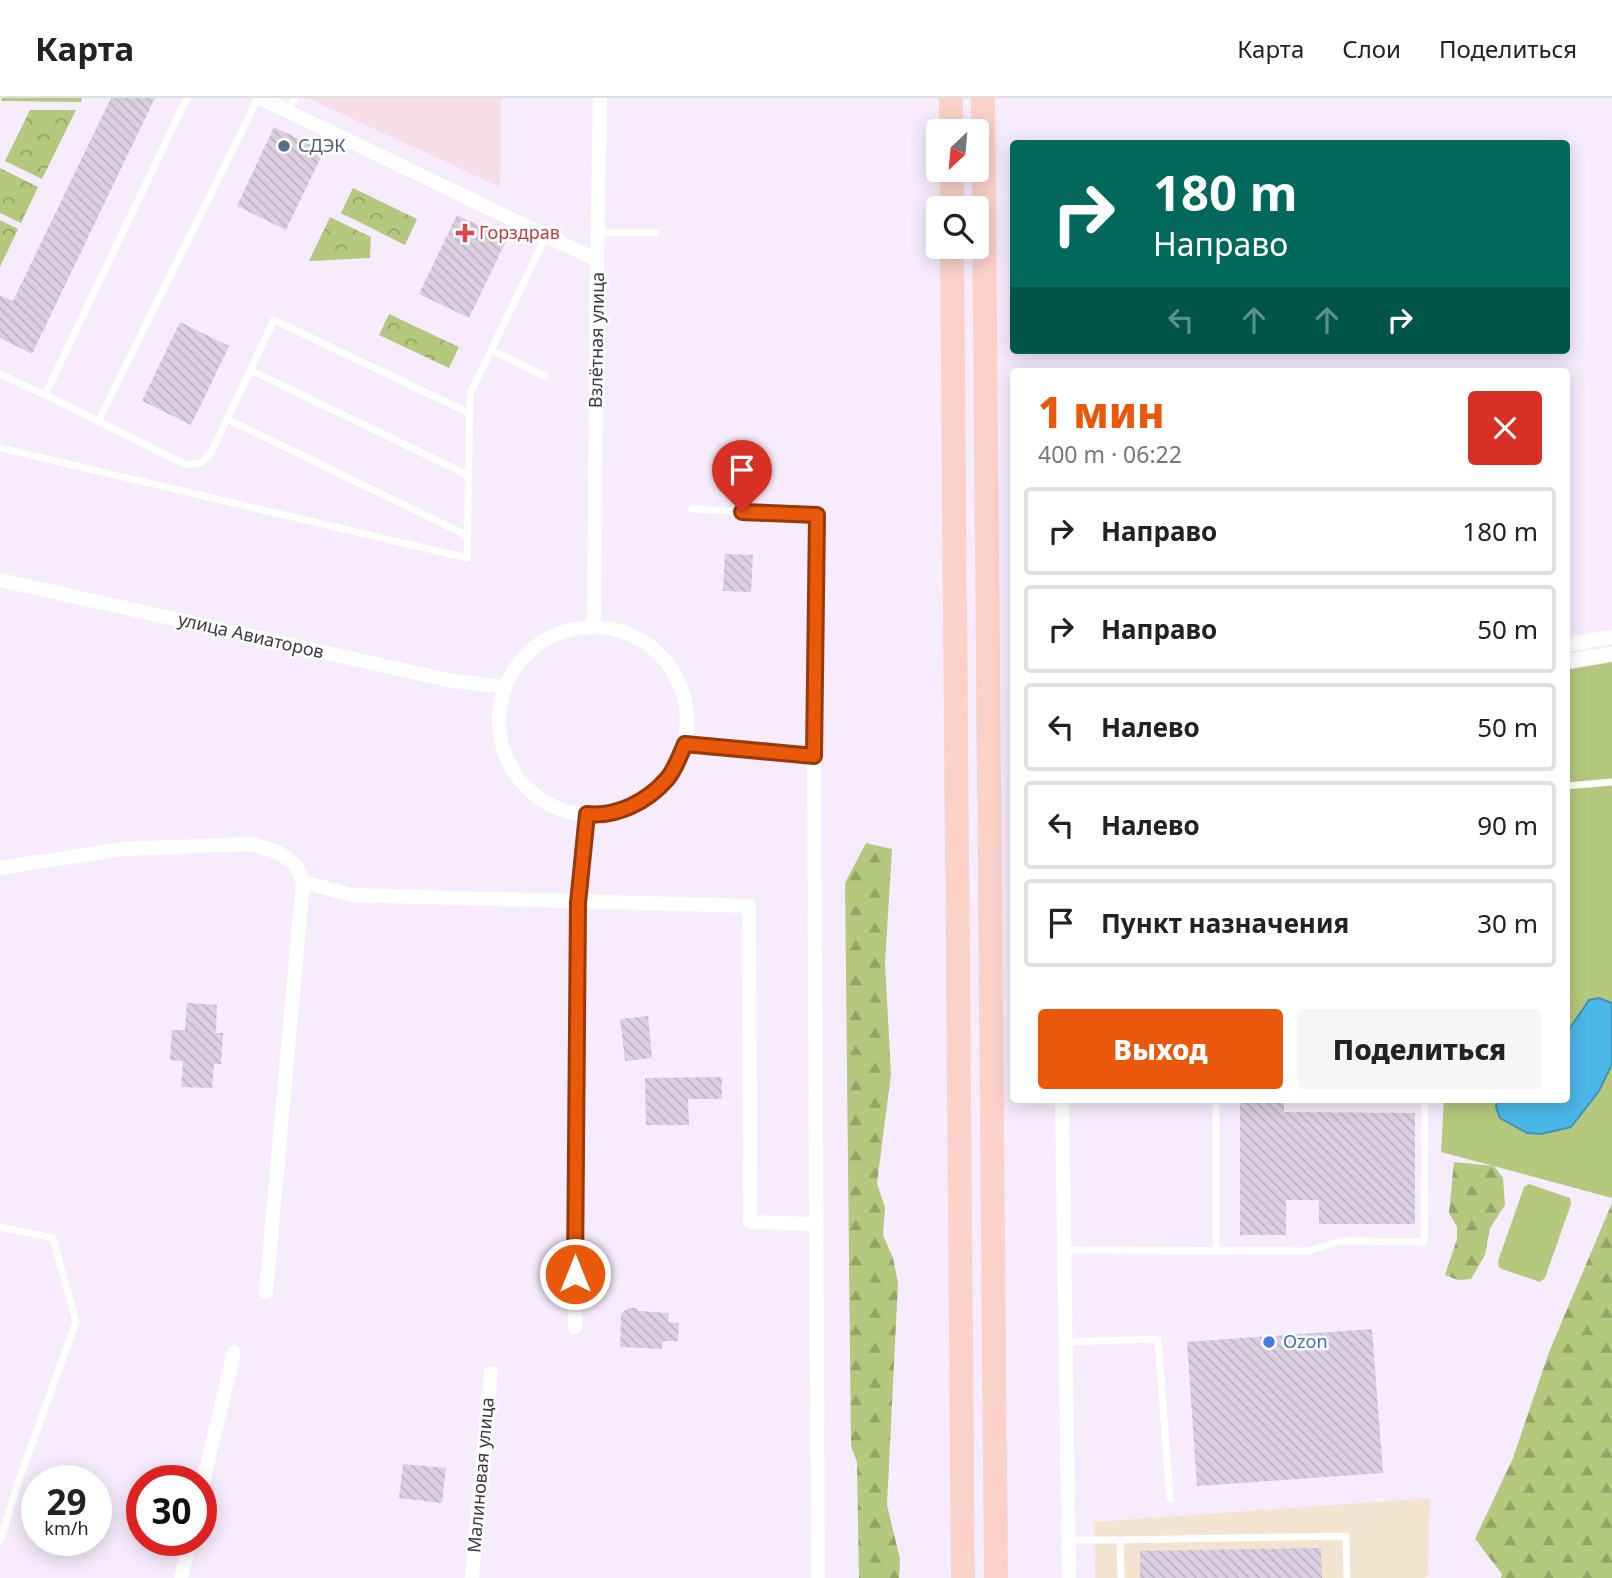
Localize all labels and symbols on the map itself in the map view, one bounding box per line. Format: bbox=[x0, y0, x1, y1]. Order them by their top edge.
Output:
north arrow bbox=[926, 119, 989, 182]
place label: СДЭК bbox=[298, 133, 346, 157]
marker: СДЭК bbox=[276, 138, 292, 154]
place label: Горздрав bbox=[479, 220, 560, 244]
marker: Горздрав bbox=[457, 225, 473, 241]
street label: Взлётная улица bbox=[583, 272, 609, 408]
pin bbox=[712, 440, 772, 512]
street label: улица Авиаторов bbox=[176, 607, 327, 663]
position arrow bbox=[538, 1237, 612, 1311]
place label: Ozon bbox=[1283, 1329, 1328, 1353]
marker: Ozon bbox=[1261, 1334, 1277, 1350]
street label: Малиновая улица bbox=[461, 1396, 499, 1554]
speed limit sign: 30 bbox=[126, 1465, 217, 1556]

